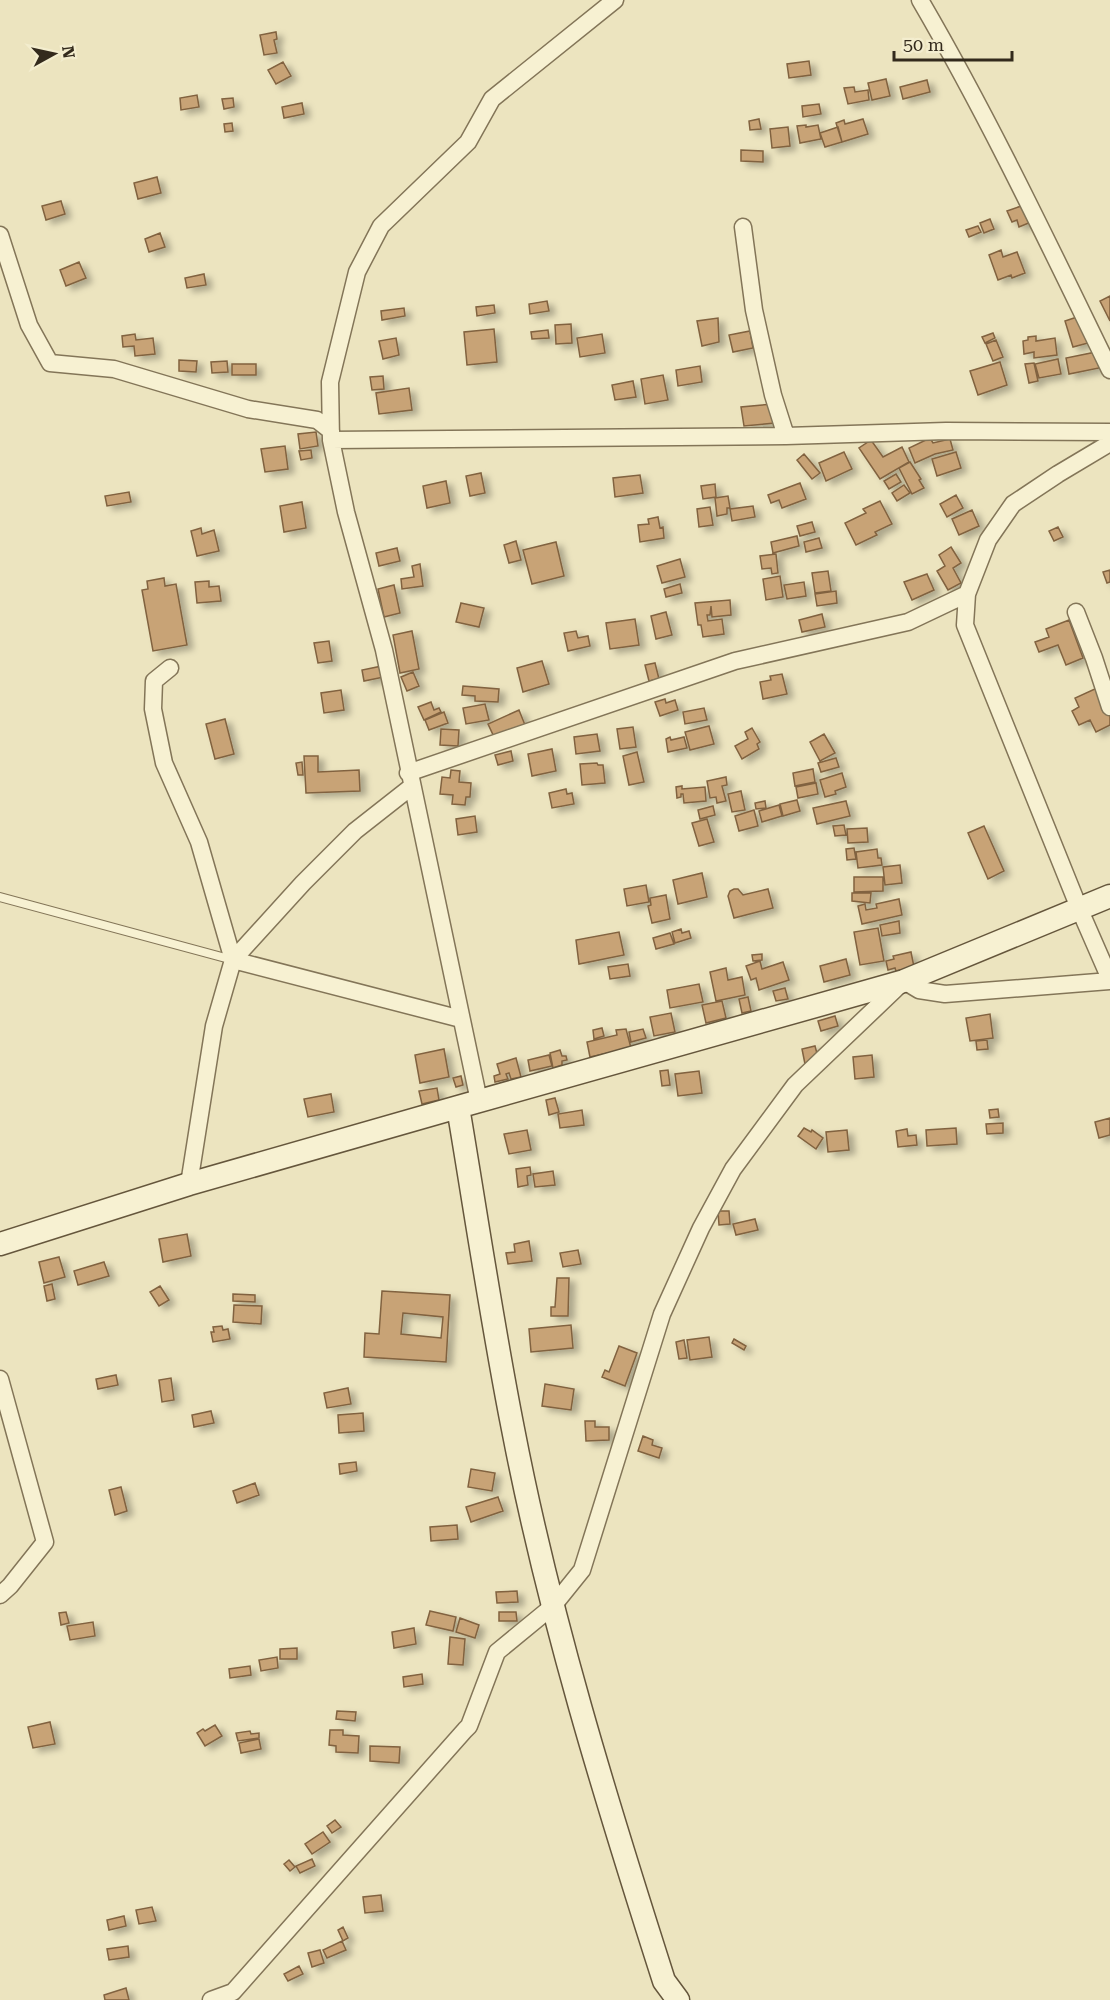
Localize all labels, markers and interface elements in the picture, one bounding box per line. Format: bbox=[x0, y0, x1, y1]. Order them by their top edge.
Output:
north arrow bbox=[24, 24, 84, 84]
scale bar bbox=[894, 24, 1012, 62]
text: 50 m bbox=[903, 34, 944, 55]
text: N bbox=[58, 45, 79, 59]

